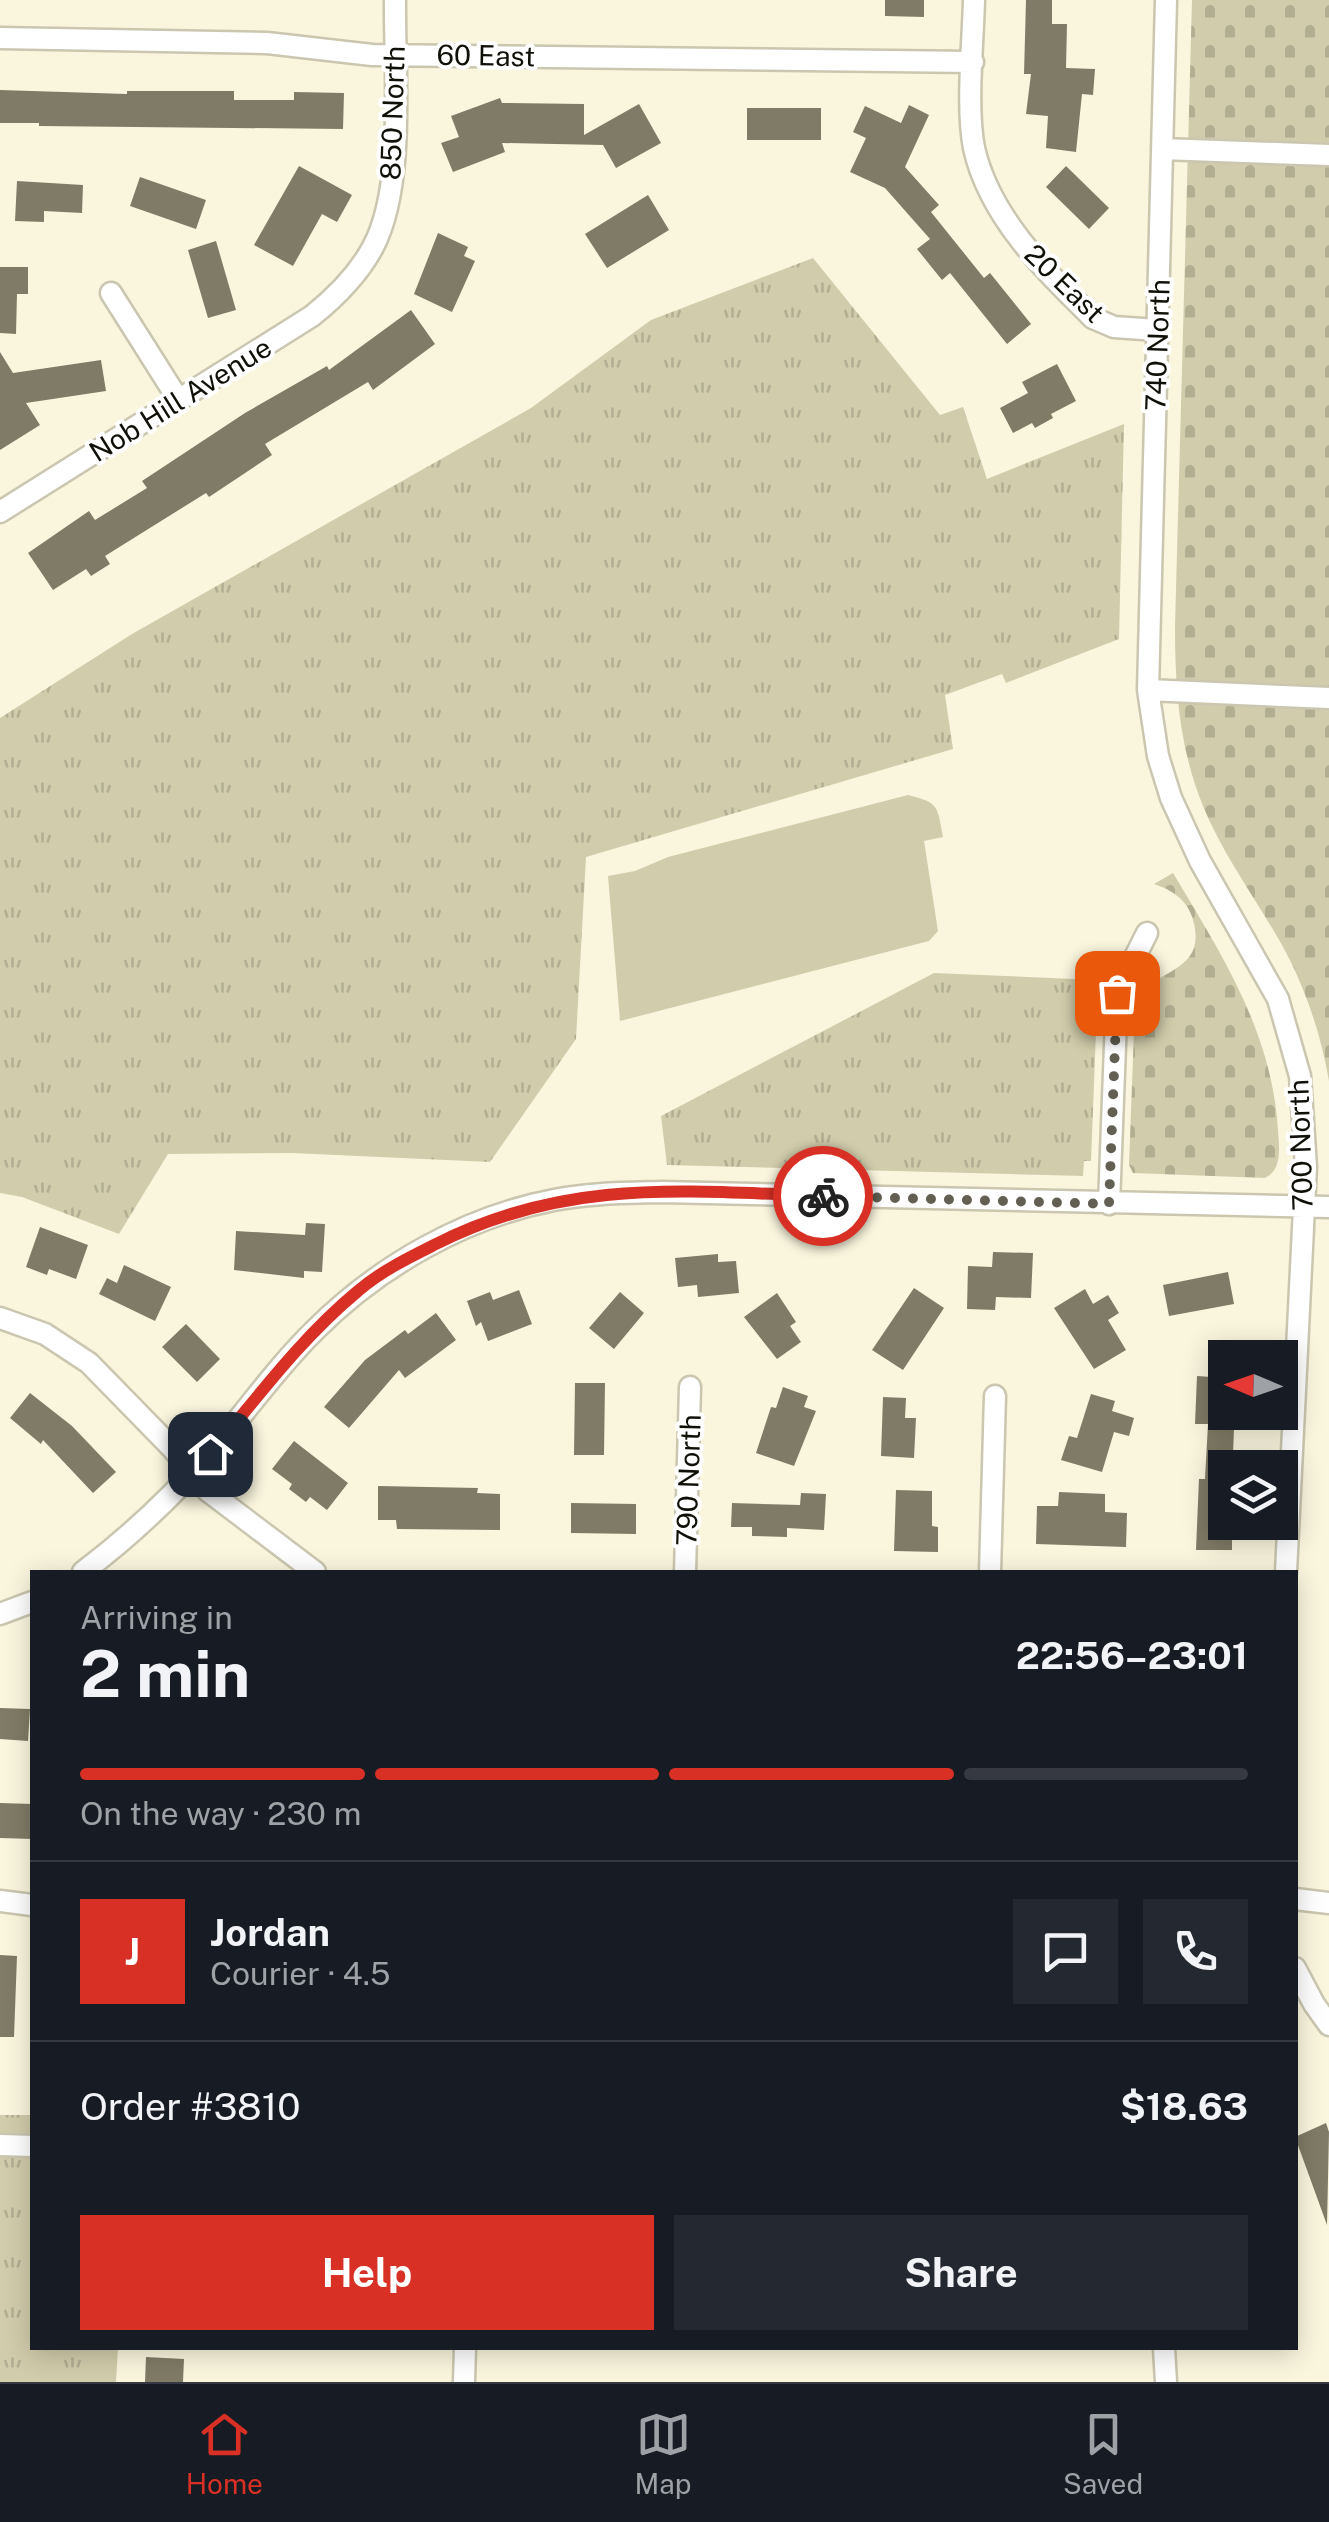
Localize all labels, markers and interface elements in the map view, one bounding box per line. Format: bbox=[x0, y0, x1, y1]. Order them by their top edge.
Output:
street label: 60 East bbox=[436, 38, 536, 72]
street label: 850 North bbox=[373, 45, 411, 181]
street label: 20 East bbox=[1018, 237, 1112, 329]
street label: 740 North bbox=[1138, 278, 1176, 412]
street label: Nob Hill Avenue bbox=[83, 330, 277, 468]
pin bbox=[1075, 951, 1160, 1036]
icon: bag bbox=[1090, 966, 1145, 1021]
street label: 700 North bbox=[1281, 1079, 1319, 1211]
courier bbox=[773, 1146, 873, 1246]
icon: bike bbox=[796, 1169, 851, 1224]
north arrow bbox=[1208, 1340, 1298, 1430]
map controls bbox=[1208, 1340, 1298, 1540]
pin bbox=[168, 1412, 253, 1497]
street label: 790 North bbox=[669, 1414, 707, 1546]
icon: home bbox=[183, 1427, 238, 1482]
button: layers bbox=[1208, 1450, 1298, 1540]
text: Arriving in bbox=[80, 1599, 233, 1636]
text: 22:56–23:01 bbox=[1016, 1633, 1248, 1678]
text: 2 min bbox=[80, 1635, 250, 1712]
text: On the way · 230 m bbox=[80, 1795, 361, 1832]
button: chat bbox=[1013, 1899, 1118, 2004]
button: phone bbox=[1143, 1899, 1248, 2004]
text: Jordan bbox=[210, 1910, 330, 1955]
text: J bbox=[125, 1929, 140, 1974]
text: Courier · 4.5 bbox=[210, 1955, 390, 1992]
text: Order #3810 bbox=[80, 2084, 300, 2129]
text: $18.63 bbox=[1120, 2084, 1248, 2129]
button: Help bbox=[80, 2215, 654, 2330]
button: Share bbox=[674, 2215, 1248, 2330]
tab: Home bbox=[186, 2407, 263, 2500]
tab: Map bbox=[635, 2407, 691, 2500]
tab: Saved bbox=[1063, 2407, 1143, 2500]

